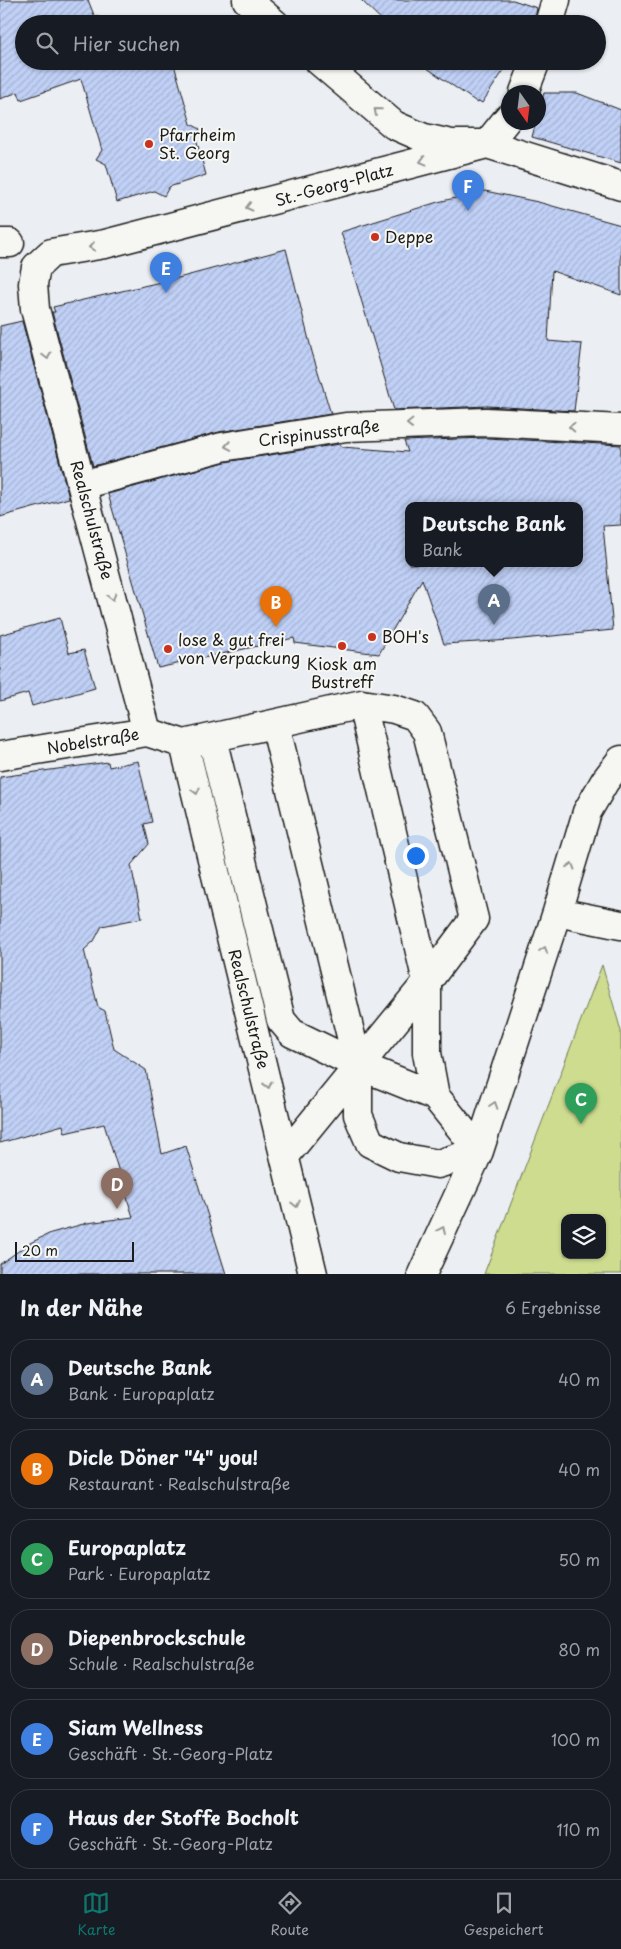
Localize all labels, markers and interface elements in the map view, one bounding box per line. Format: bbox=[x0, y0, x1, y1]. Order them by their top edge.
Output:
search box bbox=[15, 15, 606, 70]
icon: search bbox=[33, 29, 61, 57]
text: Hier suchen bbox=[73, 29, 180, 57]
north arrow bbox=[501, 85, 546, 130]
one-way arrow bbox=[374, 108, 383, 117]
place label: Pfarrheim St. Georg bbox=[159, 122, 236, 164]
marker: Pfarrheim St. Georg bbox=[143, 138, 155, 150]
one-way arrow bbox=[420, 156, 428, 166]
street label: St.-Georg-Platz bbox=[272, 157, 396, 211]
pin: F bbox=[452, 170, 484, 211]
one-way arrow bbox=[246, 202, 254, 212]
place label: Deppe bbox=[385, 224, 433, 248]
marker: Deppe bbox=[369, 231, 381, 243]
one-way arrow bbox=[87, 241, 96, 251]
pin: E bbox=[150, 252, 182, 293]
one-way arrow bbox=[42, 351, 52, 359]
street label: Crispinusstraße bbox=[257, 413, 381, 451]
one-way arrow bbox=[406, 419, 414, 430]
one-way arrow bbox=[568, 421, 576, 432]
one-way arrow bbox=[224, 440, 233, 450]
street label: Realschulstraße bbox=[66, 457, 120, 582]
popup bbox=[405, 502, 583, 567]
text: Deutsche Bank bbox=[422, 509, 566, 537]
text: Bank bbox=[422, 537, 462, 561]
pin: A bbox=[478, 584, 510, 625]
pin: B bbox=[260, 586, 292, 627]
one-way arrow bbox=[106, 593, 117, 602]
place label: BOH's bbox=[382, 624, 429, 648]
place label: lose & gut frei von Verpackung bbox=[178, 627, 300, 669]
marker: BOH's bbox=[366, 631, 378, 643]
marker: Kiosk am Bustreff bbox=[336, 640, 348, 652]
marker: lose & gut frei von Verpackung bbox=[162, 643, 174, 655]
place label: Kiosk am Bustreff bbox=[307, 651, 377, 693]
street label: Nobelstraße bbox=[45, 721, 141, 759]
one-way arrow bbox=[190, 787, 201, 796]
your location bbox=[403, 843, 429, 869]
one-way arrow bbox=[565, 862, 575, 870]
street label: Realschulstraße bbox=[224, 946, 276, 1071]
one-way arrow bbox=[539, 946, 549, 955]
one-way arrow bbox=[262, 1081, 272, 1089]
pin: C bbox=[565, 1083, 597, 1124]
one-way arrow bbox=[489, 1101, 499, 1109]
pin: D bbox=[101, 1168, 133, 1209]
one-way arrow bbox=[290, 1199, 301, 1208]
map controls bbox=[561, 1214, 606, 1259]
button: layers bbox=[561, 1214, 606, 1259]
one-way arrow bbox=[436, 1226, 447, 1235]
scale bar bbox=[15, 1239, 134, 1262]
text: 20 m bbox=[22, 1240, 58, 1261]
text: In der Nähe bbox=[20, 1291, 142, 1323]
text: 6 Ergebnisse bbox=[505, 1295, 601, 1319]
text: Deutsche Bank bbox=[68, 1353, 212, 1381]
text: A bbox=[31, 1367, 43, 1391]
text: 40 m bbox=[558, 1367, 600, 1391]
text: Bank · Europaplatz bbox=[68, 1381, 214, 1405]
text: Dicle Döner "4" you! bbox=[68, 1443, 258, 1471]
text: B bbox=[32, 1457, 42, 1481]
text: 40 m bbox=[558, 1457, 600, 1481]
text: Restaurant · Realschulstraße bbox=[68, 1471, 290, 1495]
text: Europaplatz bbox=[68, 1533, 186, 1561]
text: C bbox=[31, 1547, 43, 1571]
text: 50 m bbox=[559, 1547, 600, 1571]
text: Park · Europaplatz bbox=[68, 1561, 210, 1585]
text: Diepenbrockschule bbox=[68, 1623, 246, 1651]
text: D bbox=[31, 1637, 43, 1661]
text: 80 m bbox=[558, 1637, 600, 1661]
text: Schule · Realschulstraße bbox=[68, 1651, 255, 1675]
text: Siam Wellness bbox=[68, 1713, 203, 1741]
text: E bbox=[32, 1727, 42, 1751]
text: 100 m bbox=[551, 1727, 600, 1751]
text: Geschäft · St.-Georg-Platz bbox=[68, 1741, 273, 1765]
text: Haus der Stoffe Bocholt bbox=[68, 1803, 299, 1831]
text: F bbox=[32, 1817, 42, 1841]
text: 110 m bbox=[557, 1817, 600, 1841]
text: Geschäft · St.-Georg-Platz bbox=[68, 1831, 273, 1855]
tab: Karte bbox=[78, 1889, 115, 1940]
tab: Route bbox=[270, 1889, 309, 1940]
tab: Gespeichert bbox=[464, 1889, 543, 1940]

